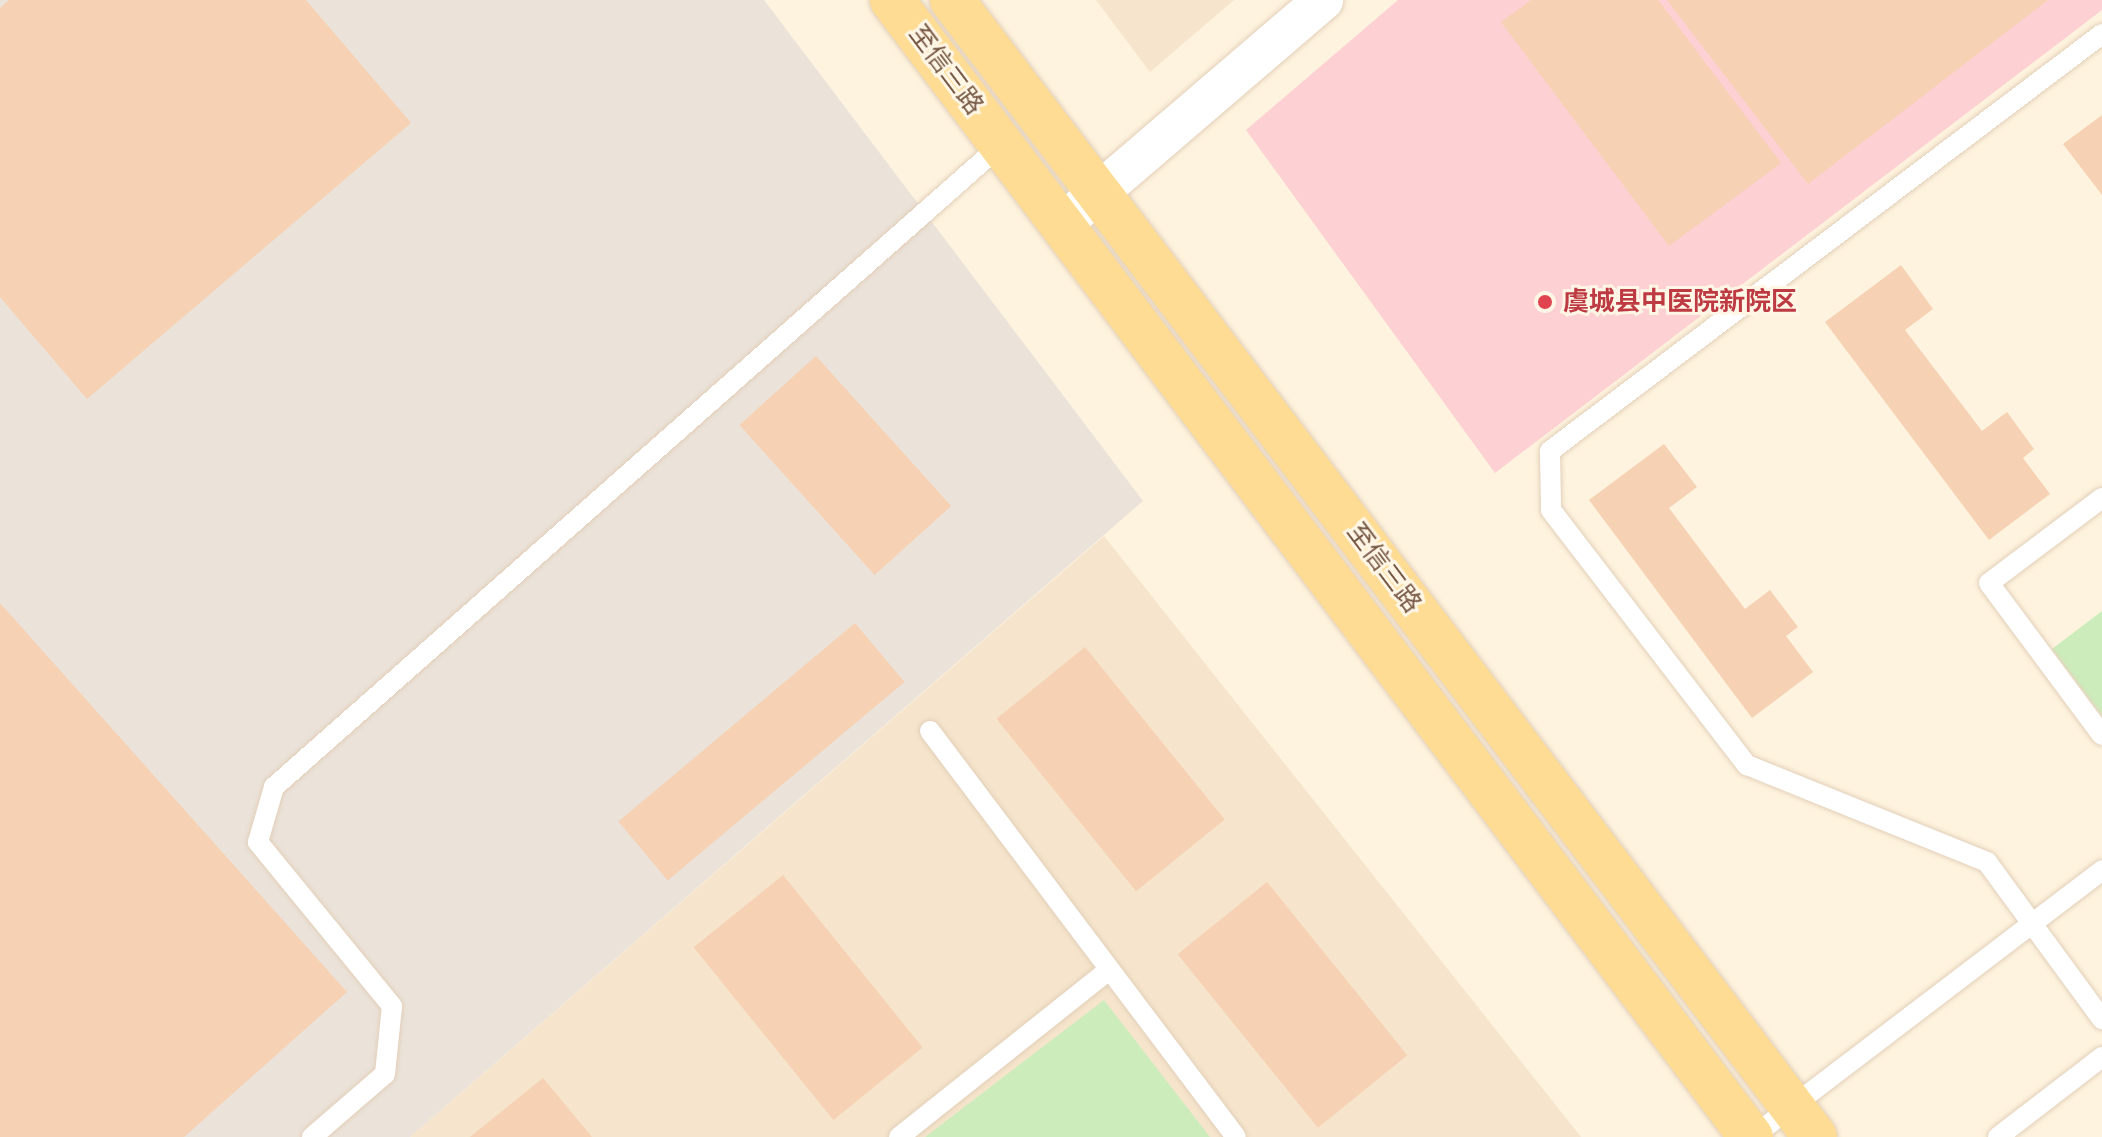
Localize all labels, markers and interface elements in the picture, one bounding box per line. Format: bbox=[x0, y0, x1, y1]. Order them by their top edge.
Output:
street label: 至信三路 bbox=[902, 19, 990, 121]
place label: 虞城县中医院新院区 bbox=[1563, 286, 1797, 318]
marker: 虞城县中医院新院区 bbox=[1534, 291, 1556, 313]
street label: 至信三路 bbox=[1340, 517, 1428, 619]

